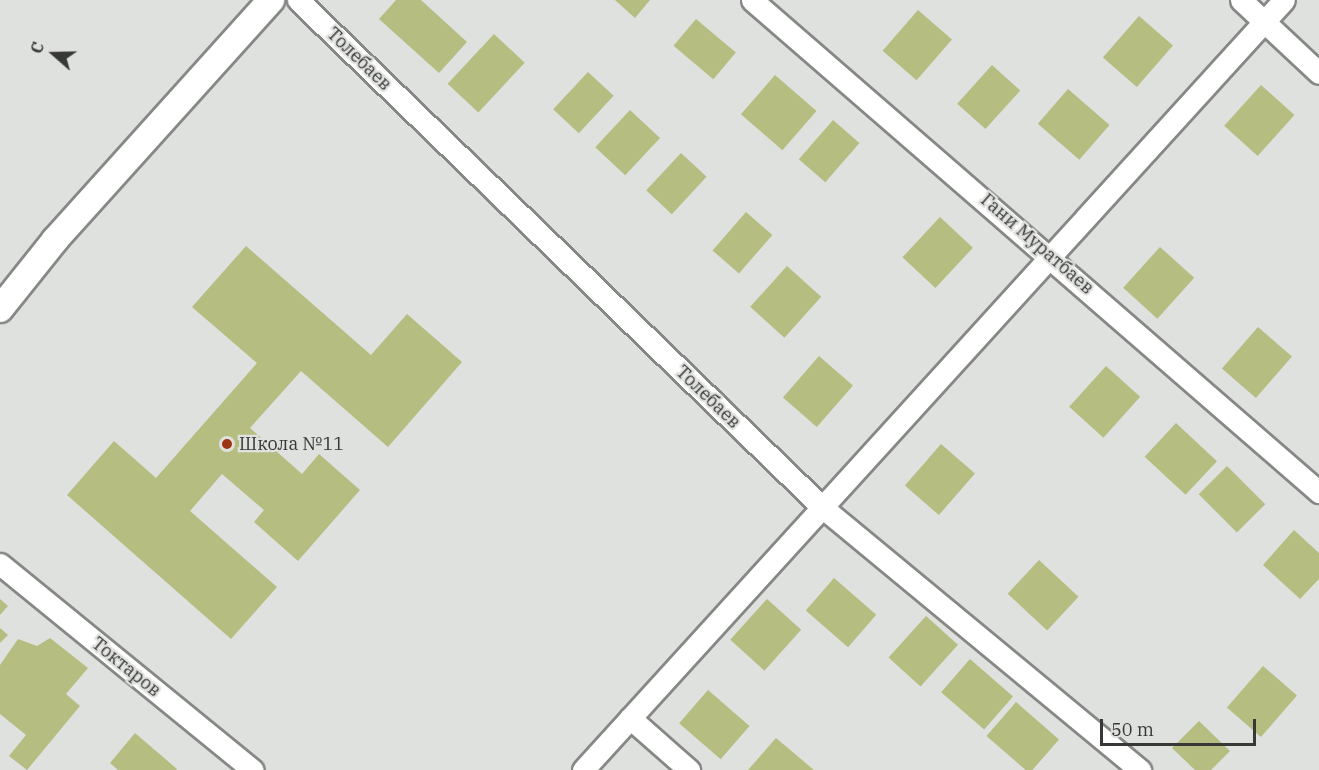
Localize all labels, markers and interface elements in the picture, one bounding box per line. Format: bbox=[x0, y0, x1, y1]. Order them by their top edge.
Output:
street label: Толебаев bbox=[322, 23, 396, 95]
north arrow bbox=[24, 24, 84, 84]
text: С bbox=[26, 39, 48, 56]
street label: Гани Муратбаев bbox=[976, 189, 1098, 299]
street label: Толебаев bbox=[671, 361, 745, 433]
place label: Школа №11 bbox=[239, 433, 344, 455]
marker: Школа №11 bbox=[220, 437, 234, 451]
street label: Токтаров bbox=[87, 633, 165, 701]
scale bar bbox=[1103, 707, 1259, 745]
text: 50 m bbox=[1111, 718, 1154, 741]

